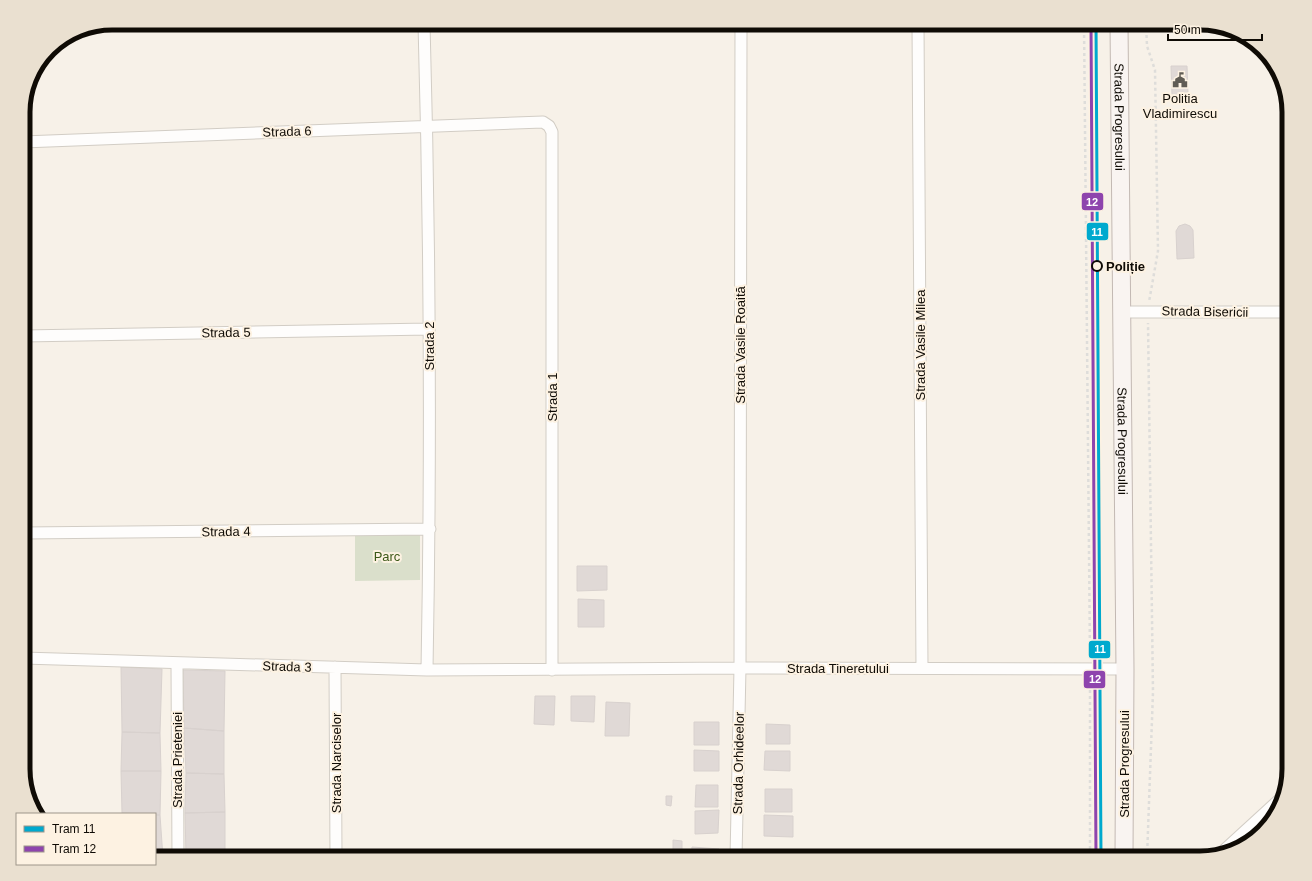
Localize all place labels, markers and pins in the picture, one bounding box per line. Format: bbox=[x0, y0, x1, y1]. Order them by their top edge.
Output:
public building icon: Politia Vladimirescu bbox=[1171, 71, 1189, 89]
place label: Politia Vladimirescu bbox=[1143, 91, 1217, 121]
place label: Poliție bbox=[1106, 259, 1145, 274]
marker: Poliție bbox=[1091, 260, 1103, 272]

